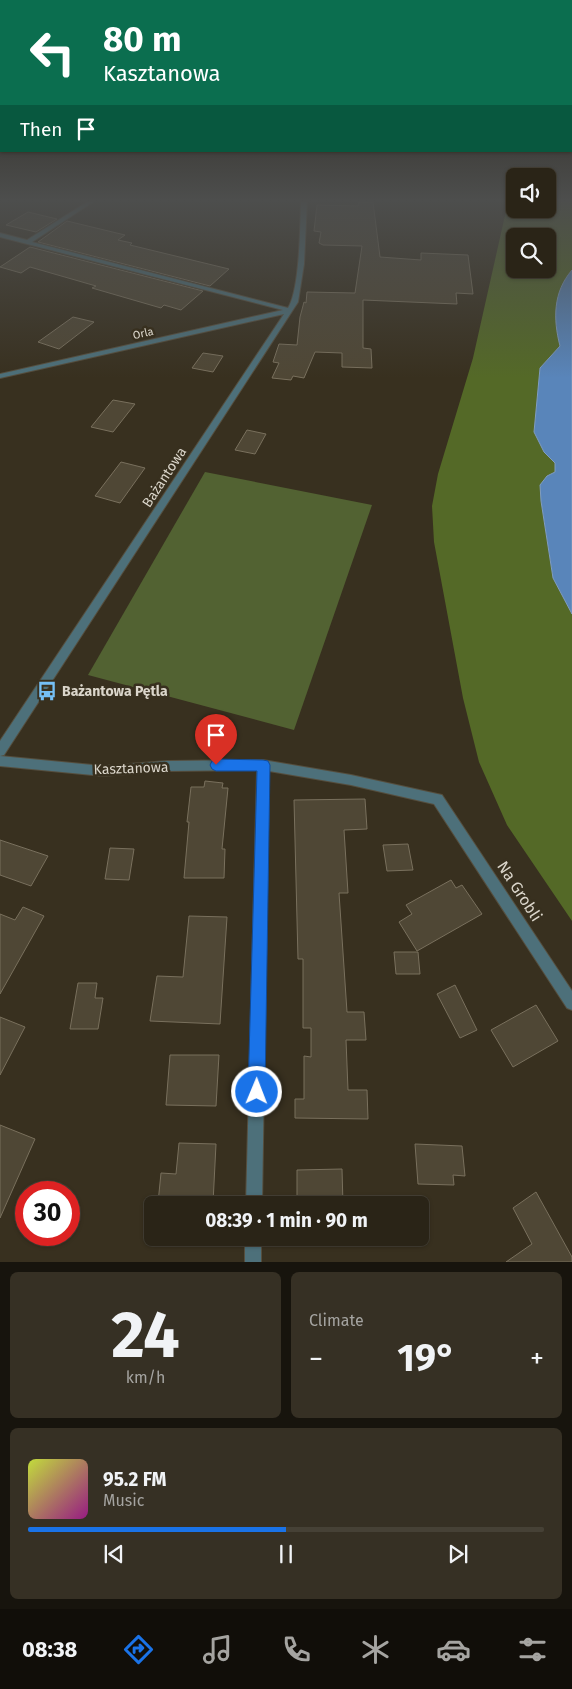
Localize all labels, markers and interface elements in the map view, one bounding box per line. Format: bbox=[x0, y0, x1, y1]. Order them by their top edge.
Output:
text: 80 m bbox=[103, 18, 182, 60]
icon: left bbox=[20, 20, 85, 85]
text: Kasztanowa bbox=[103, 60, 220, 87]
icon: arrive bbox=[72, 115, 100, 143]
text: Then bbox=[20, 118, 62, 141]
map controls bbox=[506, 168, 556, 278]
button: sound bbox=[506, 168, 556, 218]
button: search bbox=[506, 228, 556, 278]
street label: Orla bbox=[131, 325, 155, 342]
street label: Bażantowa bbox=[139, 444, 190, 511]
bus stop icon: Bażantowa Pętla bbox=[36, 680, 58, 702]
place label: Bażantowa Pętla bbox=[62, 683, 168, 700]
pin bbox=[195, 714, 237, 765]
icon: arrive bbox=[202, 721, 230, 749]
street label: Kasztanowa bbox=[93, 759, 169, 778]
street label: Na Grobli bbox=[493, 858, 546, 925]
position arrow bbox=[230, 1065, 282, 1117]
speed limit sign: 30 bbox=[15, 1181, 80, 1246]
text: 08:39 · 1 min · 90 m bbox=[205, 1209, 368, 1232]
text: 24 bbox=[111, 1296, 180, 1374]
text: Climate bbox=[309, 1311, 364, 1330]
text: 19° bbox=[397, 1335, 456, 1381]
text: − bbox=[309, 1342, 323, 1375]
text: + bbox=[530, 1342, 544, 1375]
text: km/h bbox=[126, 1368, 165, 1387]
text: 95.2 FM bbox=[103, 1468, 166, 1491]
text: Music bbox=[103, 1491, 144, 1510]
icon: previous bbox=[100, 1540, 128, 1568]
icon: pause bbox=[272, 1540, 300, 1568]
icon: next bbox=[444, 1540, 472, 1568]
icon: directions bbox=[121, 1632, 156, 1667]
icon: music bbox=[200, 1632, 235, 1667]
icon: phone bbox=[279, 1632, 314, 1667]
icon: climate bbox=[358, 1632, 393, 1667]
icon: car bbox=[436, 1632, 471, 1667]
icon: filters bbox=[515, 1632, 550, 1667]
text: 08:38 bbox=[22, 1636, 77, 1663]

